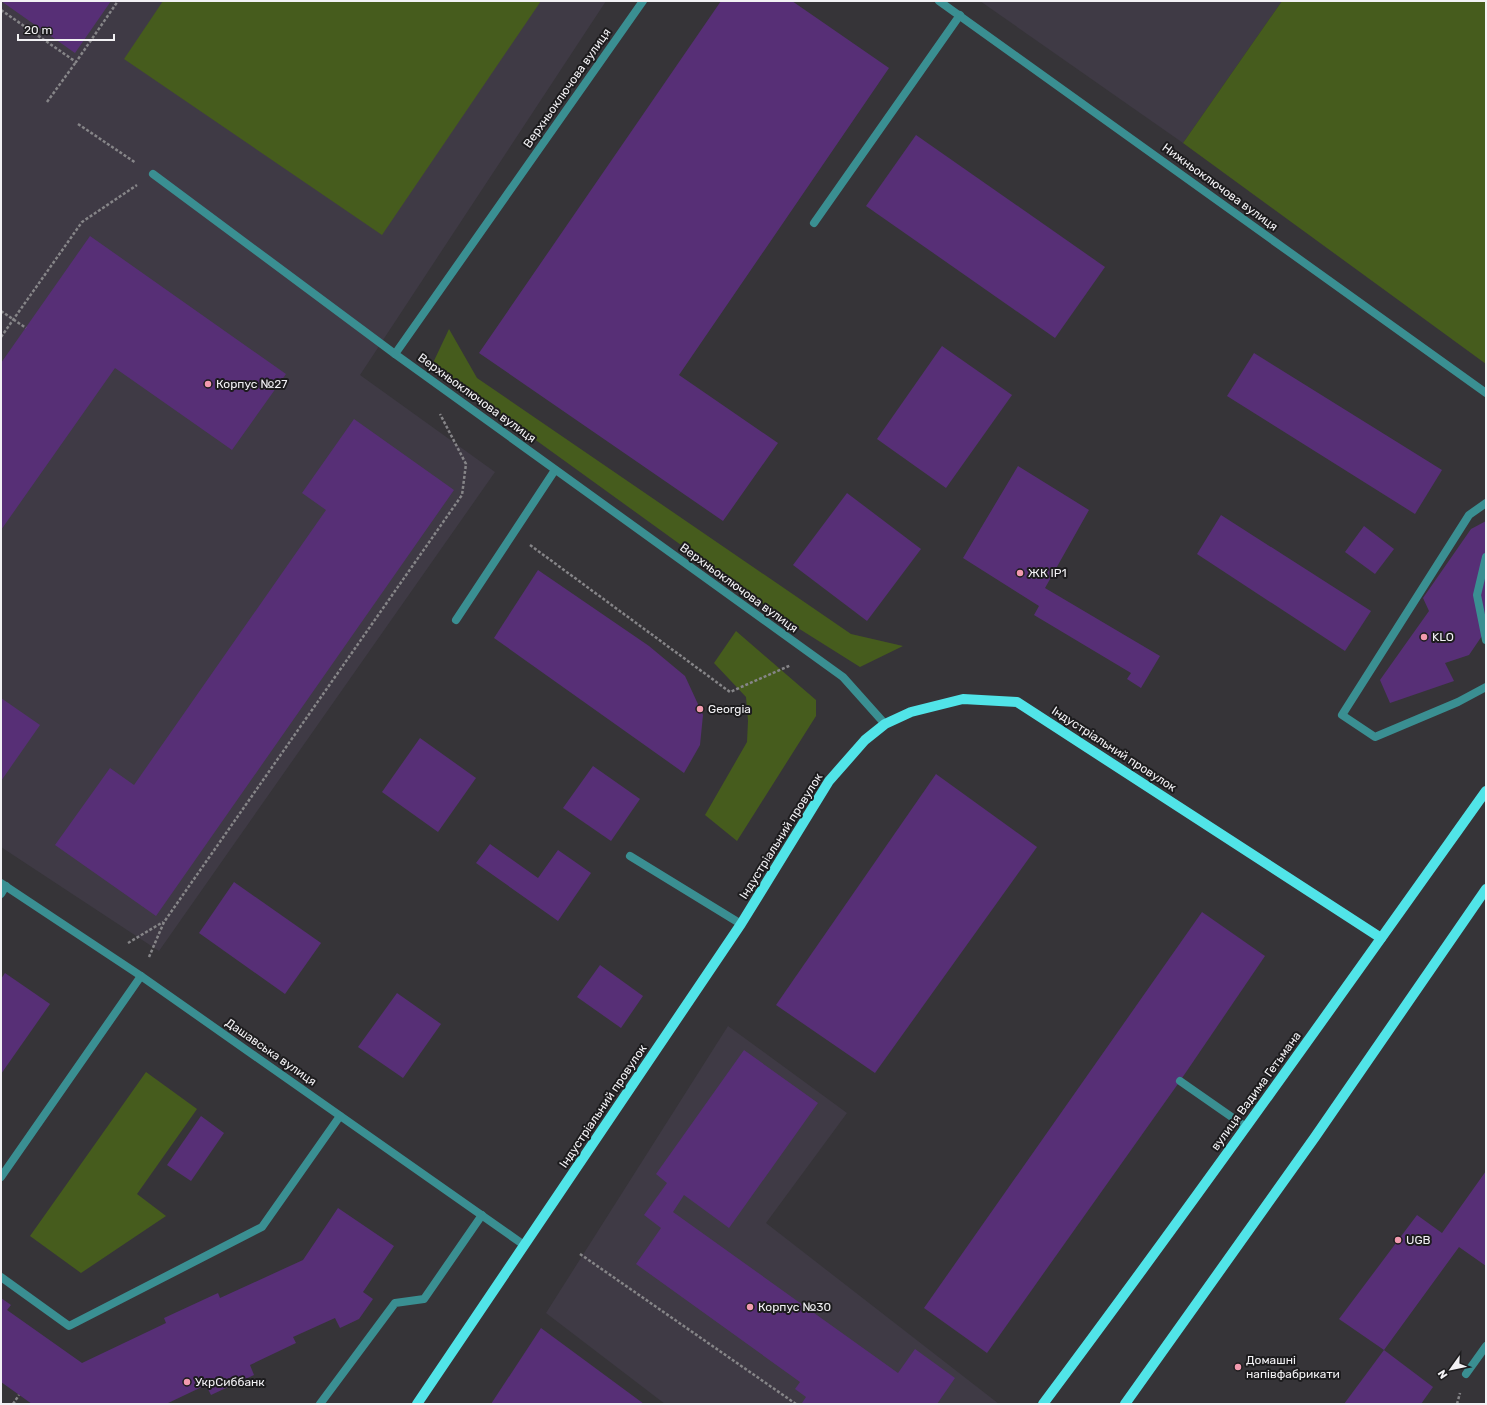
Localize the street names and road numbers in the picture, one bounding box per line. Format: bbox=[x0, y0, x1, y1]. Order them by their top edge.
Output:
street label: Верхньоключова вулиця bbox=[520, 26, 614, 150]
street label: Нижньоключова вулиця bbox=[1159, 140, 1281, 234]
street label: Верхньоключова вулиця bbox=[415, 350, 539, 446]
street label: Верхньоключова вулиця bbox=[677, 540, 801, 636]
street label: Індустріальний провулок bbox=[1049, 703, 1179, 795]
street label: Індустріальний провулок bbox=[736, 770, 826, 902]
street label: Дашавська вулиця bbox=[223, 1015, 319, 1089]
street label: вулиця Вадима Гетьмана bbox=[1208, 1029, 1304, 1153]
street label: Індустріальний провулок bbox=[556, 1041, 650, 1170]

